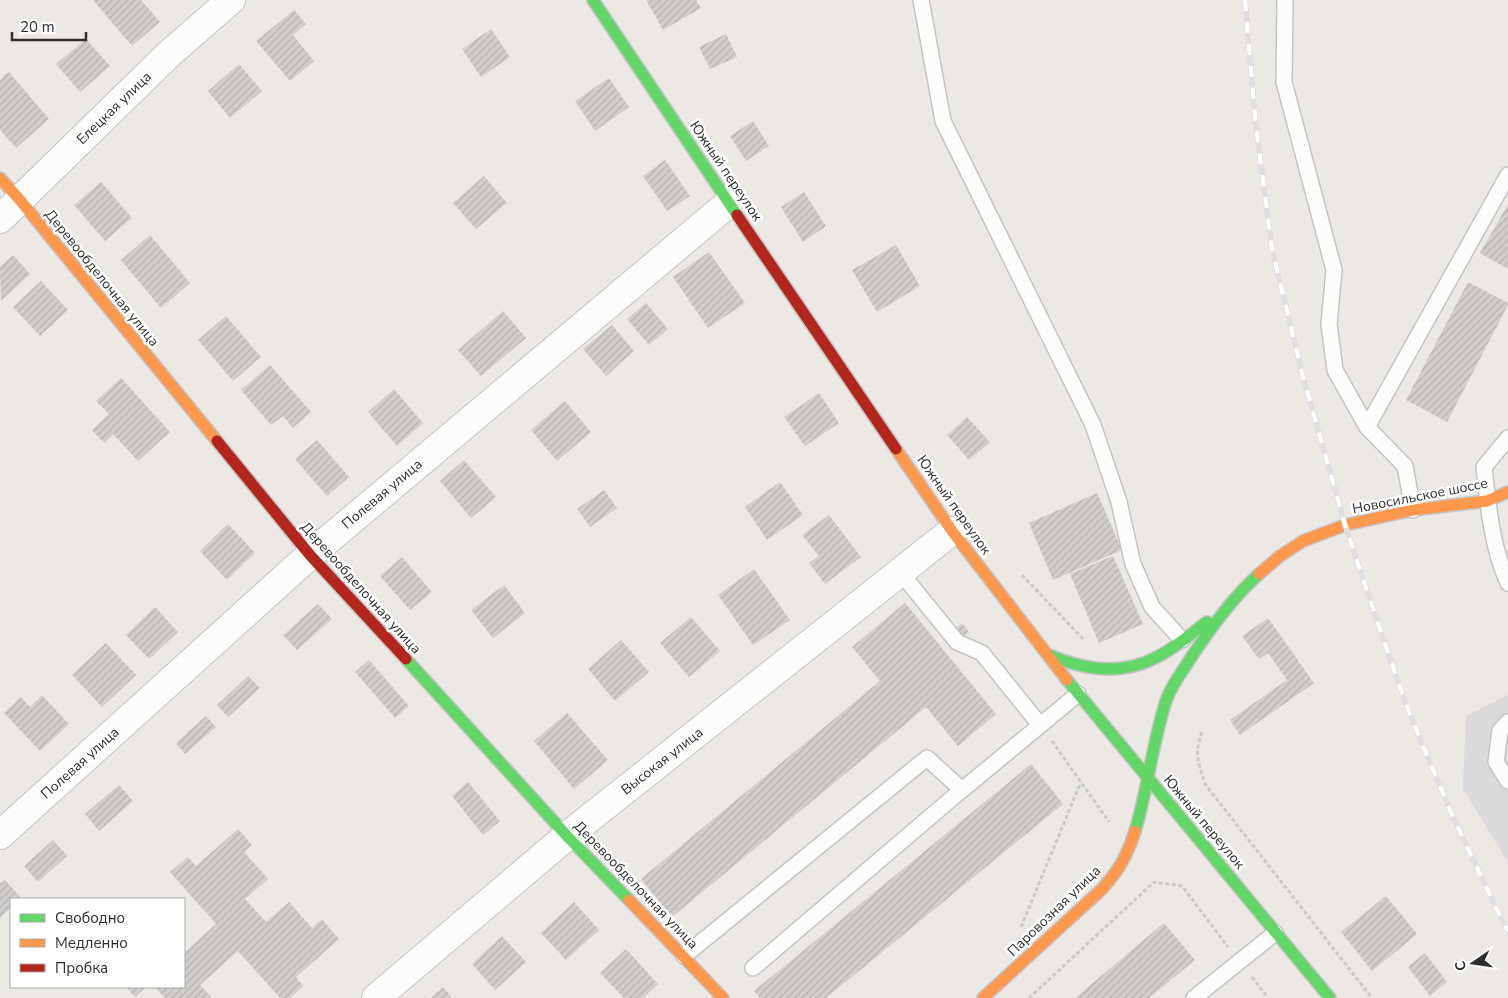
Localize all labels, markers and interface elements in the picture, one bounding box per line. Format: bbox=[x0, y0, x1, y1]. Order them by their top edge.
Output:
scale bar bbox=[12, 10, 86, 42]
text: 20 m bbox=[20, 17, 55, 37]
street label: Елецкая улица bbox=[72, 67, 156, 149]
street label: Южный переулок bbox=[685, 117, 767, 225]
street label: Деревообделочная улица bbox=[41, 205, 163, 351]
street label: Южный переулок bbox=[913, 452, 996, 559]
street label: Полевая улица bbox=[338, 455, 426, 533]
street label: Новосильское шоссе bbox=[1351, 474, 1489, 518]
street label: Деревообделочная улица bbox=[297, 518, 425, 658]
street label: Полевая улица bbox=[37, 723, 123, 803]
street label: Высокая улица bbox=[617, 723, 707, 799]
street label: Южный переулок bbox=[1159, 771, 1249, 873]
street label: Деревообделочная улица bbox=[570, 817, 702, 953]
street label: Паровозная улица bbox=[1003, 861, 1105, 961]
legend bbox=[10, 898, 185, 988]
text: Свободно bbox=[55, 908, 125, 928]
text: Медленно bbox=[55, 933, 128, 953]
north arrow bbox=[1448, 938, 1498, 988]
text: Пробка bbox=[55, 958, 108, 978]
text: С bbox=[1450, 959, 1471, 973]

